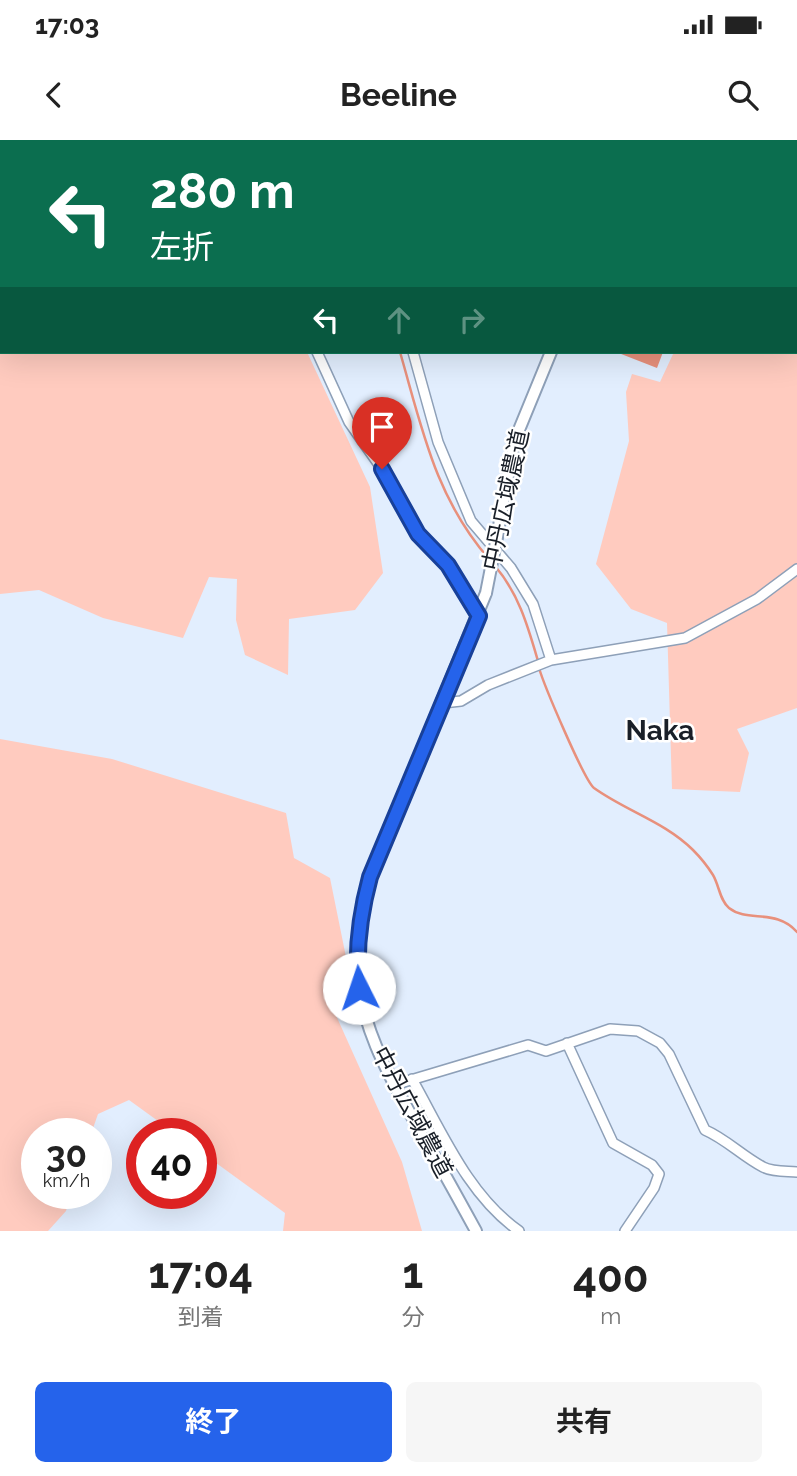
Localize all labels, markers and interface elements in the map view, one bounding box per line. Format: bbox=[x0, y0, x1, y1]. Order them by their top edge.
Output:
text: 17:03 bbox=[35, 10, 99, 40]
icon: back bbox=[35, 76, 73, 114]
text: Beeline bbox=[340, 76, 457, 113]
icon: search bbox=[724, 76, 762, 114]
text: 280 m bbox=[150, 162, 295, 219]
icon: left bbox=[35, 168, 126, 259]
text: 左折 bbox=[150, 228, 214, 265]
icon: left bbox=[307, 301, 345, 339]
icon: ahead bbox=[380, 301, 418, 339]
icon: right bbox=[453, 301, 491, 339]
pin bbox=[352, 397, 412, 469]
icon: arrive bbox=[363, 408, 401, 446]
street label: 中丹広域農道 bbox=[476, 426, 535, 573]
district label: Naka bbox=[626, 714, 694, 747]
position arrow bbox=[322, 951, 396, 1025]
street label: 中丹広域農道 bbox=[366, 1041, 459, 1182]
speed limit sign: 40 bbox=[126, 1118, 217, 1209]
text: 30 bbox=[46, 1134, 87, 1175]
text: km/h bbox=[43, 1170, 90, 1191]
text: 17:04 bbox=[148, 1249, 253, 1298]
text: 1 bbox=[403, 1249, 423, 1298]
text: 400 bbox=[573, 1253, 648, 1302]
text: m bbox=[600, 1302, 621, 1329]
text: 到着 bbox=[178, 1303, 224, 1330]
text: 分 bbox=[401, 1303, 424, 1330]
button: 終了 bbox=[35, 1382, 392, 1462]
button: 共有 bbox=[406, 1382, 762, 1462]

